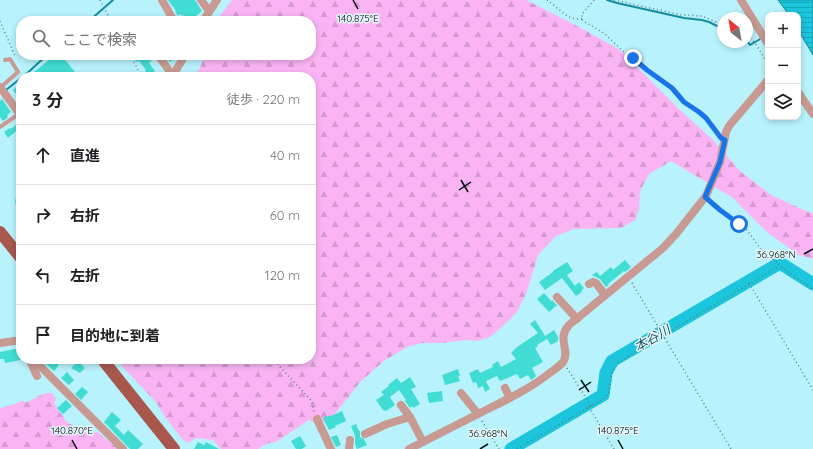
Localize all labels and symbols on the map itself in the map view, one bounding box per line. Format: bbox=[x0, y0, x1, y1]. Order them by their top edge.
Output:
text: 140.875°E bbox=[337, 12, 379, 25]
north arrow bbox=[717, 12, 753, 48]
route end bbox=[624, 49, 642, 67]
route start bbox=[730, 215, 748, 233]
text: 36.968°N bbox=[756, 248, 796, 261]
water label: 本谷川 bbox=[631, 320, 675, 355]
text: 140.870°E bbox=[51, 424, 93, 437]
text: 140.875°E bbox=[597, 424, 639, 437]
text: 36.968°N bbox=[468, 427, 508, 440]

